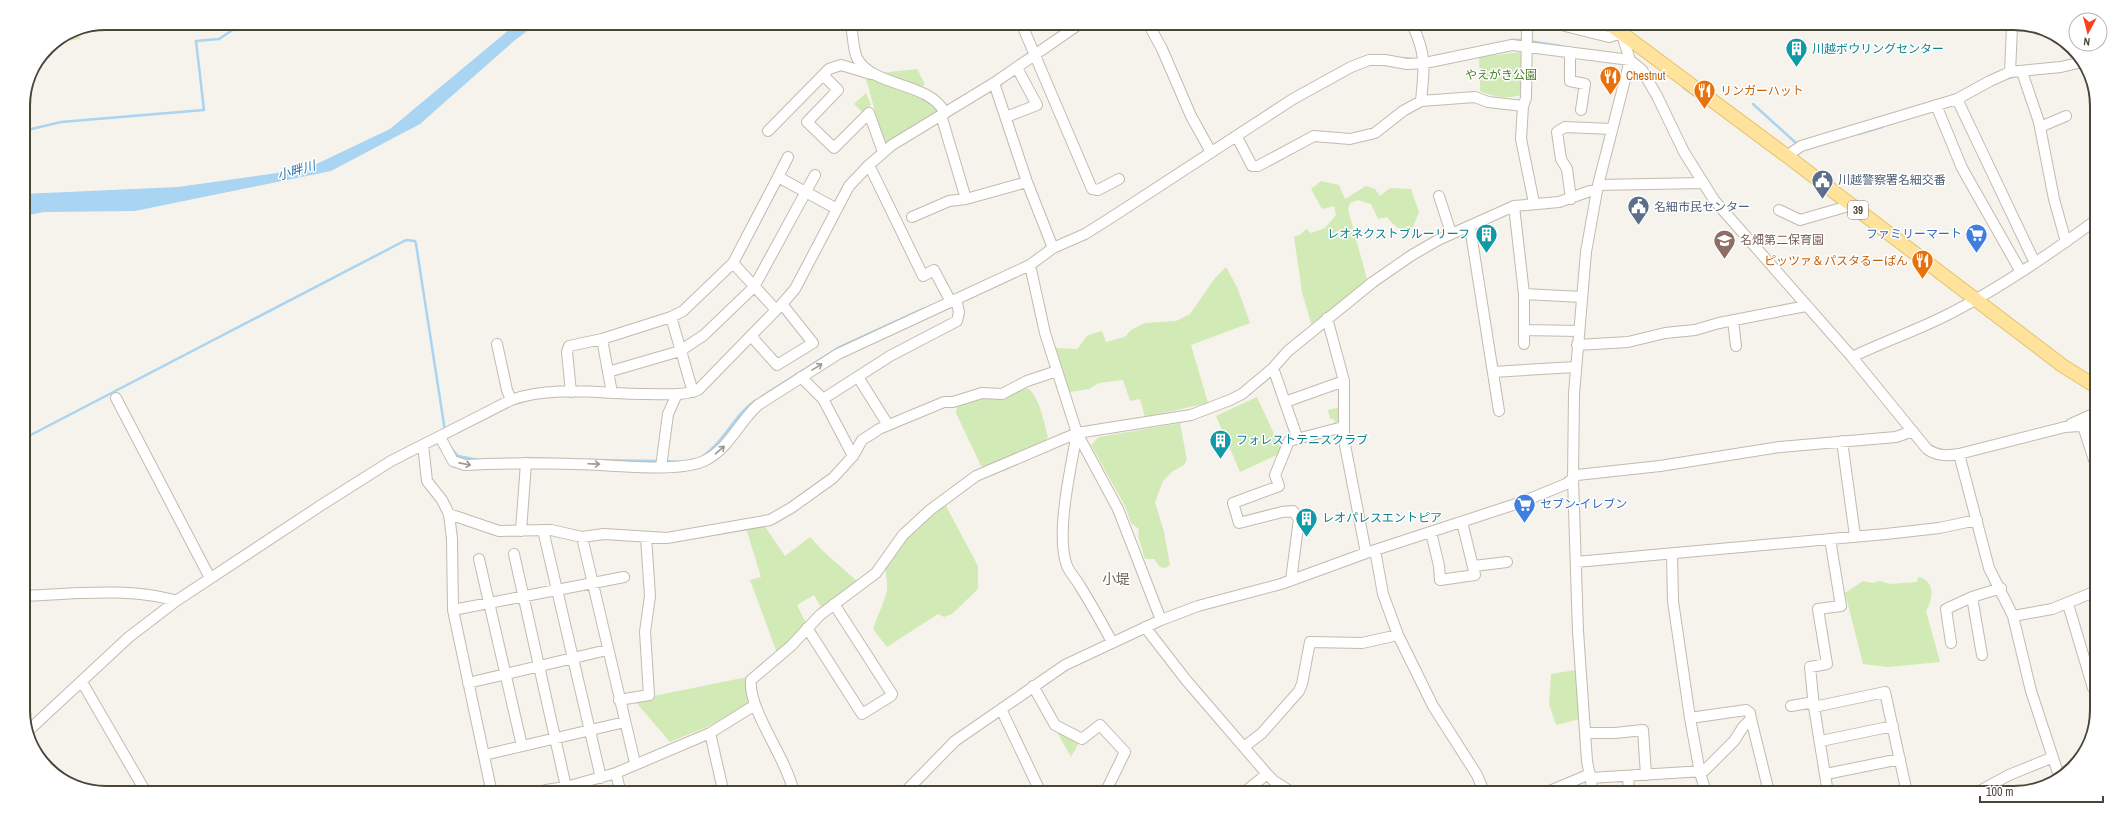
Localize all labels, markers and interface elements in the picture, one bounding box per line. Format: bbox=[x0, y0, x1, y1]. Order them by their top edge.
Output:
north arrow bbox=[2068, 12, 2108, 52]
text: N bbox=[2083, 35, 2091, 49]
building icon: 川越ボウリングセンター bbox=[1784, 36, 1810, 69]
place label: 川越ボウリングセンター bbox=[1812, 41, 1944, 57]
restaurant icon: Chestnut bbox=[1597, 63, 1623, 96]
park label: やえがき公園 bbox=[1465, 67, 1537, 83]
place label: Chestnut bbox=[1626, 68, 1666, 84]
restaurant icon: リンガーハット bbox=[1691, 78, 1717, 111]
place label: リンガーハット bbox=[1720, 83, 1804, 99]
water label: 小畔川 bbox=[275, 156, 319, 184]
public building icon: 川越警察署名細交番 bbox=[1809, 167, 1835, 200]
place label: 川越警察署名細交番 bbox=[1838, 172, 1946, 188]
public building icon: 名細市民センター bbox=[1625, 194, 1651, 227]
place label: 名細市民センター bbox=[1654, 199, 1750, 215]
road number: 39 bbox=[1848, 201, 1868, 219]
building icon: レオネクストブルーリーフ bbox=[1473, 221, 1499, 254]
supermarket icon: ファミリーマート bbox=[1964, 221, 1990, 254]
place label: レオネクストブルーリーフ bbox=[1327, 226, 1470, 242]
place label: ファミリーマート bbox=[1866, 226, 1962, 242]
school or university icon: 名畑第二保育園 bbox=[1712, 227, 1738, 260]
place label: 名畑第二保育園 bbox=[1740, 232, 1824, 248]
restaurant icon: ピッツァ＆パスタるーぱん bbox=[1910, 248, 1936, 281]
place label: ピッツァ＆パスタるーぱん bbox=[1764, 253, 1908, 269]
one-way arrow bbox=[811, 363, 822, 371]
building icon: フォレストテニスクラブ bbox=[1208, 427, 1234, 460]
place label: フォレストテニスクラブ bbox=[1236, 432, 1368, 448]
one-way arrow bbox=[714, 446, 725, 455]
one-way arrow bbox=[458, 460, 471, 468]
one-way arrow bbox=[587, 461, 600, 468]
supermarket icon: セブン-イレブン bbox=[1512, 491, 1538, 524]
place label: セブン-イレブン bbox=[1540, 496, 1627, 512]
building icon: レオパレスエントピア bbox=[1294, 505, 1320, 538]
place label: レオパレスエントピア bbox=[1322, 510, 1442, 526]
district label: 小堤 bbox=[1102, 570, 1130, 588]
scale bar bbox=[1980, 778, 2103, 804]
text: 100 m bbox=[1986, 784, 2013, 800]

